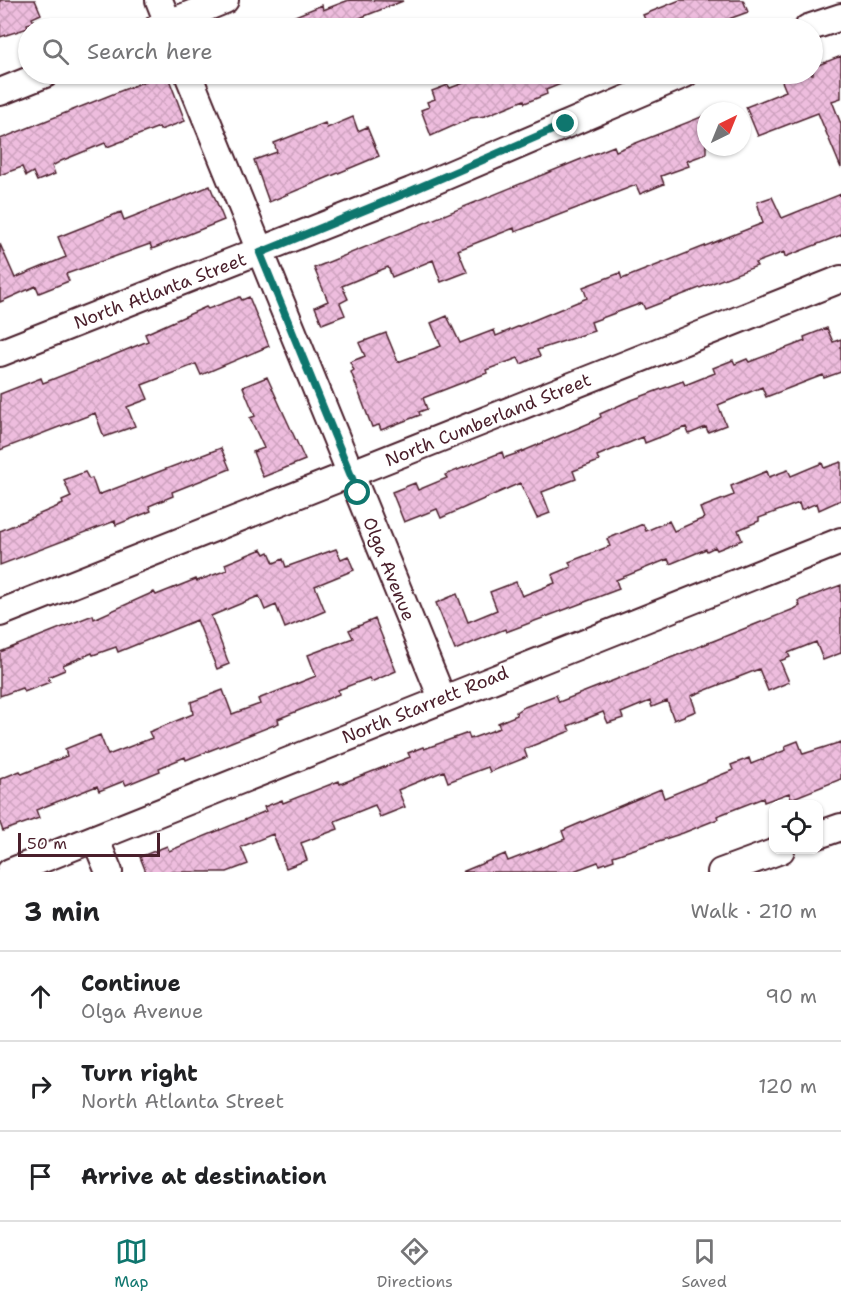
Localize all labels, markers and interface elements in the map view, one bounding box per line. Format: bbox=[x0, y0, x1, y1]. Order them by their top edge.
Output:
search box bbox=[18, 18, 823, 84]
icon: search bbox=[39, 35, 72, 68]
text: Search here bbox=[87, 37, 213, 66]
north arrow bbox=[697, 102, 751, 156]
route end bbox=[552, 110, 578, 136]
street label: North Atlanta Street bbox=[70, 247, 250, 335]
street label: North Cumberland Street bbox=[382, 368, 595, 472]
route start bbox=[344, 479, 370, 505]
street label: Olga Avenue bbox=[357, 513, 421, 625]
street label: North Starrett Road bbox=[338, 661, 512, 749]
map controls bbox=[769, 800, 823, 854]
button: locate bbox=[769, 800, 823, 854]
scale bar bbox=[18, 830, 160, 858]
text: 50 m bbox=[27, 833, 67, 854]
text: 3 min bbox=[24, 894, 100, 929]
text: Walk · 210 m bbox=[691, 898, 817, 924]
text: Continue bbox=[81, 969, 181, 998]
icon: ahead bbox=[24, 980, 57, 1013]
text: 90 m bbox=[765, 983, 817, 1009]
text: Olga Avenue bbox=[81, 998, 203, 1024]
text: Turn right bbox=[81, 1059, 198, 1088]
icon: right bbox=[24, 1070, 57, 1103]
text: 120 m bbox=[758, 1073, 817, 1099]
text: North Atlanta Street bbox=[81, 1088, 284, 1114]
icon: arrive bbox=[24, 1160, 57, 1193]
text: Arrive at destination bbox=[81, 1162, 327, 1191]
tab: Map bbox=[114, 1235, 148, 1292]
tab: Directions bbox=[377, 1235, 453, 1292]
tab: Saved bbox=[681, 1235, 727, 1292]

